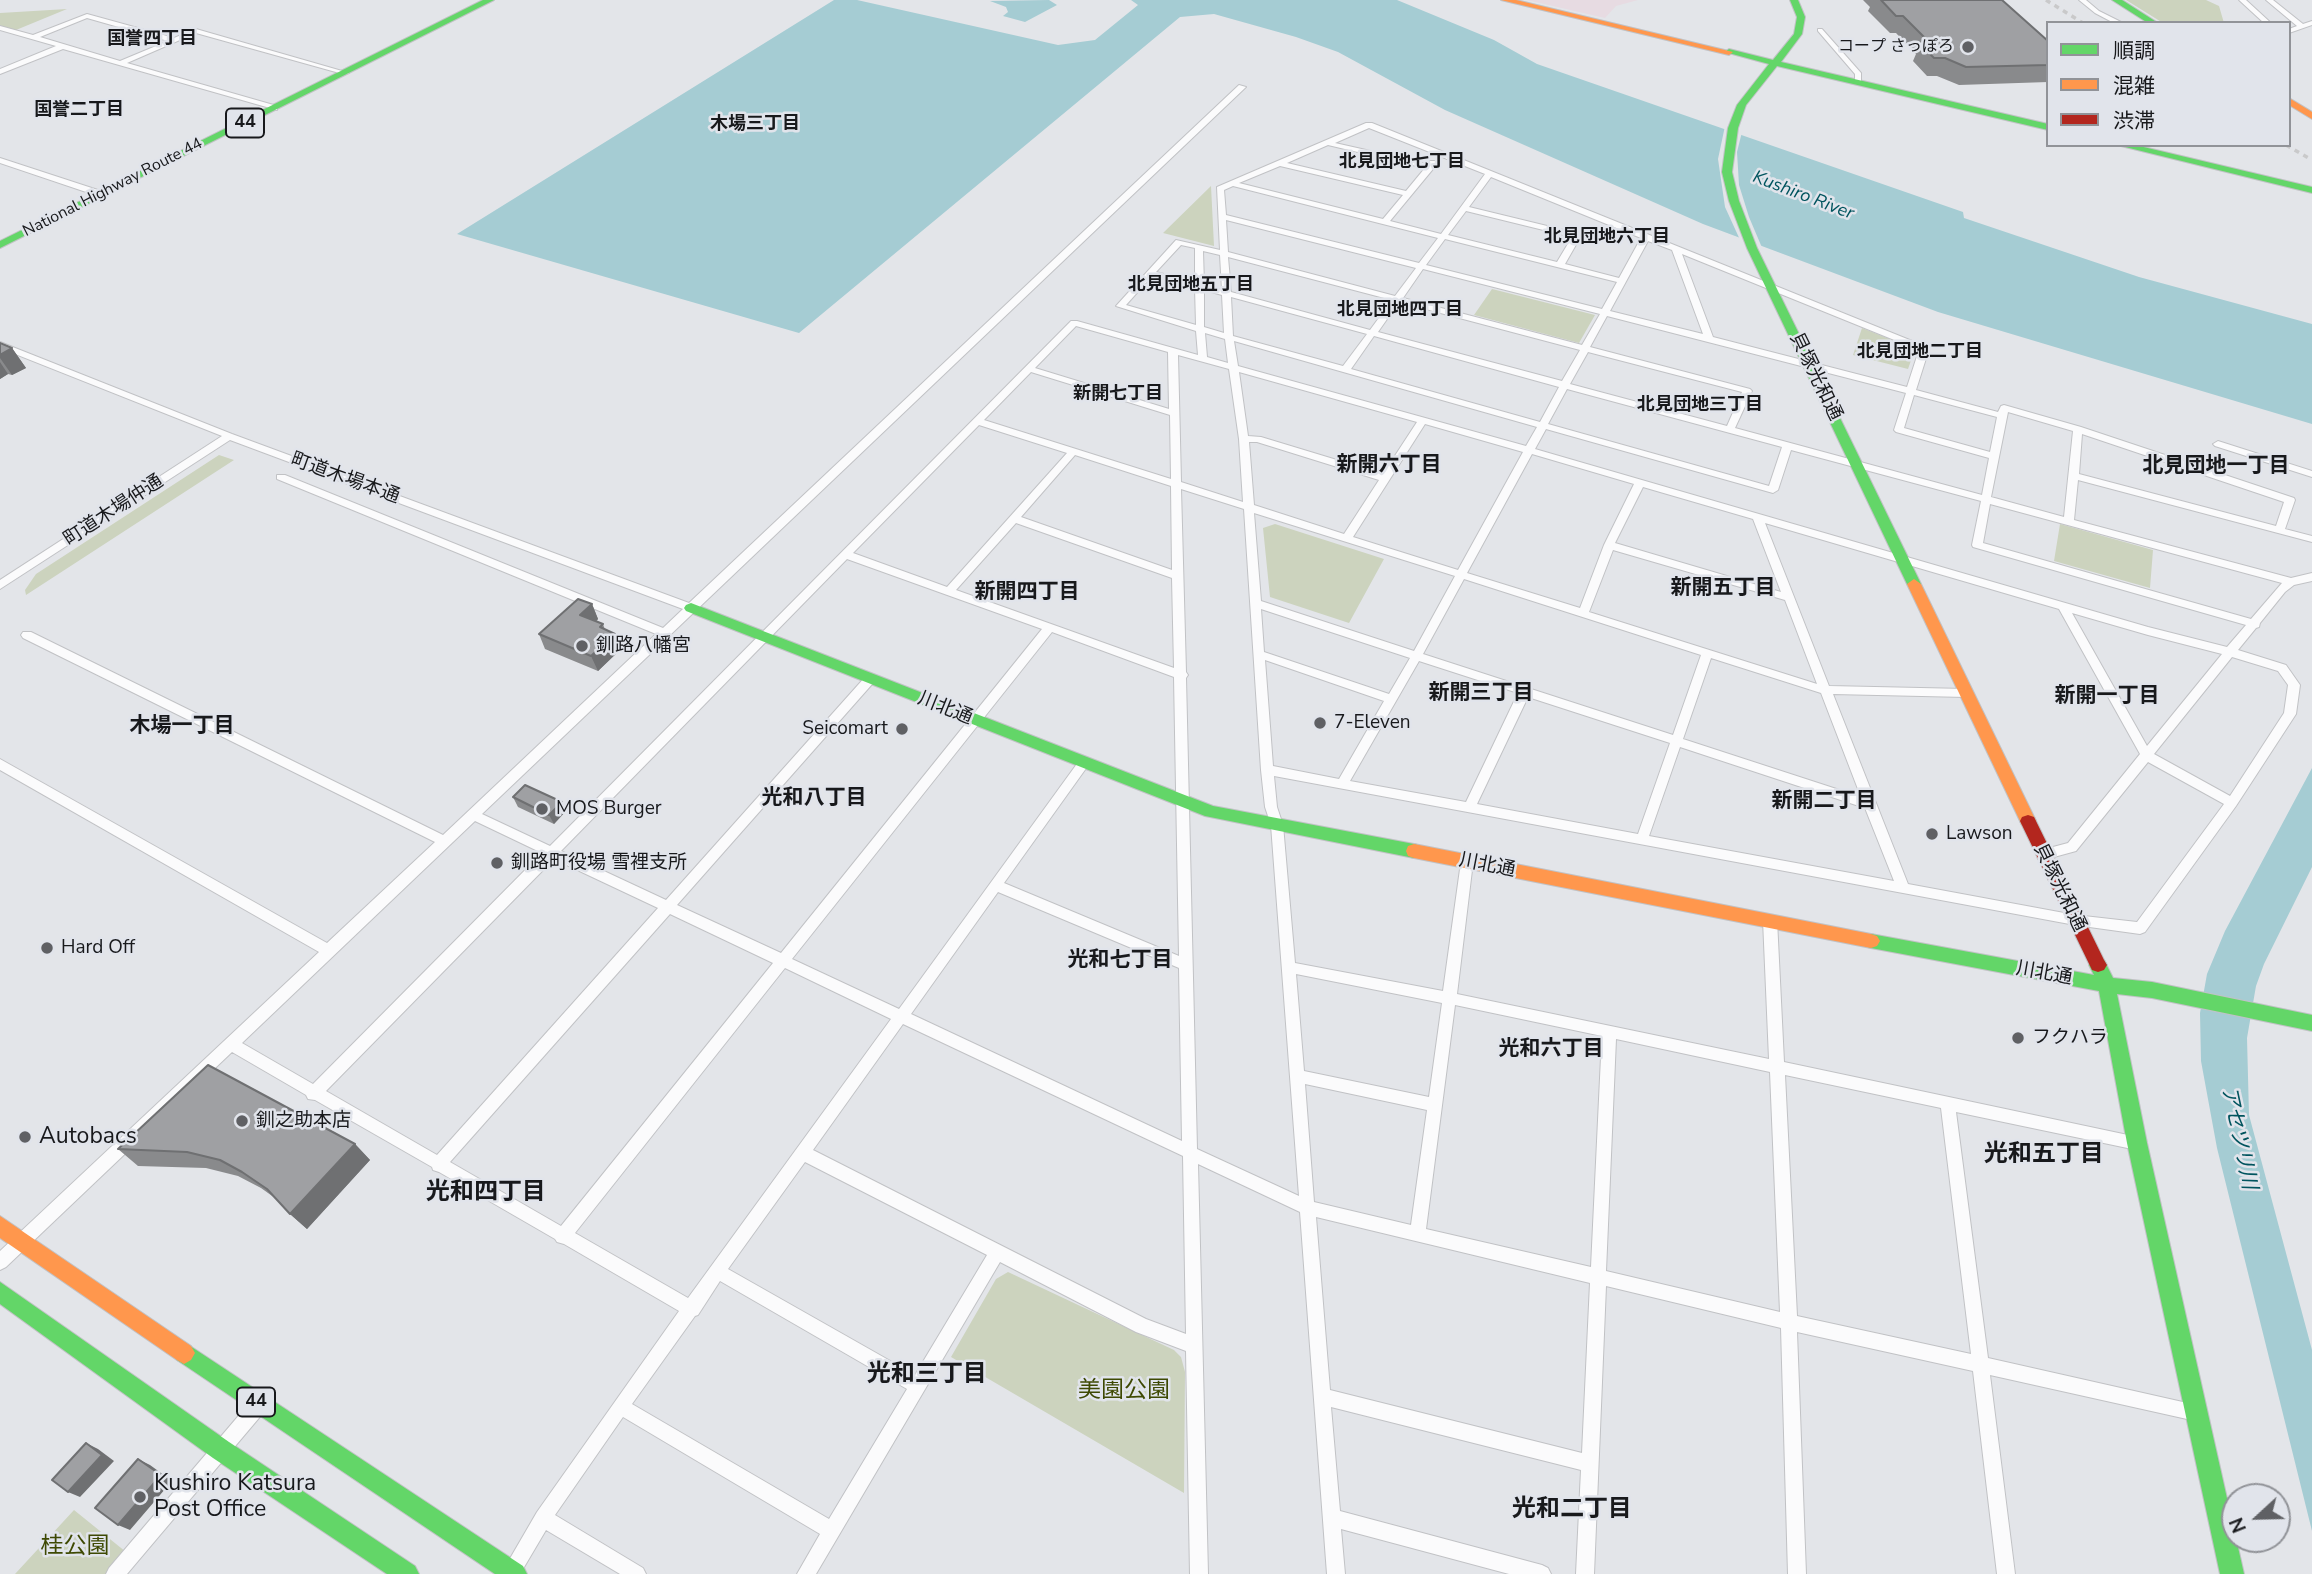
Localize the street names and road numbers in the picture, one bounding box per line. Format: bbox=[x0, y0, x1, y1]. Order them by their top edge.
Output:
road number: 44 bbox=[226, 109, 264, 138]
street label: National Highway Route 44 bbox=[20, 134, 206, 242]
street label: 貝塚光和通 bbox=[1784, 329, 1846, 425]
street label: 町道木場本通 bbox=[288, 449, 402, 509]
street label: 町道木場仲通 bbox=[60, 470, 168, 552]
street label: 川北通 bbox=[914, 688, 976, 730]
street label: 貝塚光和通 bbox=[2028, 840, 2090, 936]
street label: 川北通 bbox=[1457, 849, 1517, 883]
street label: 川北通 bbox=[2014, 958, 2074, 990]
road number: 44 bbox=[237, 1387, 275, 1416]

